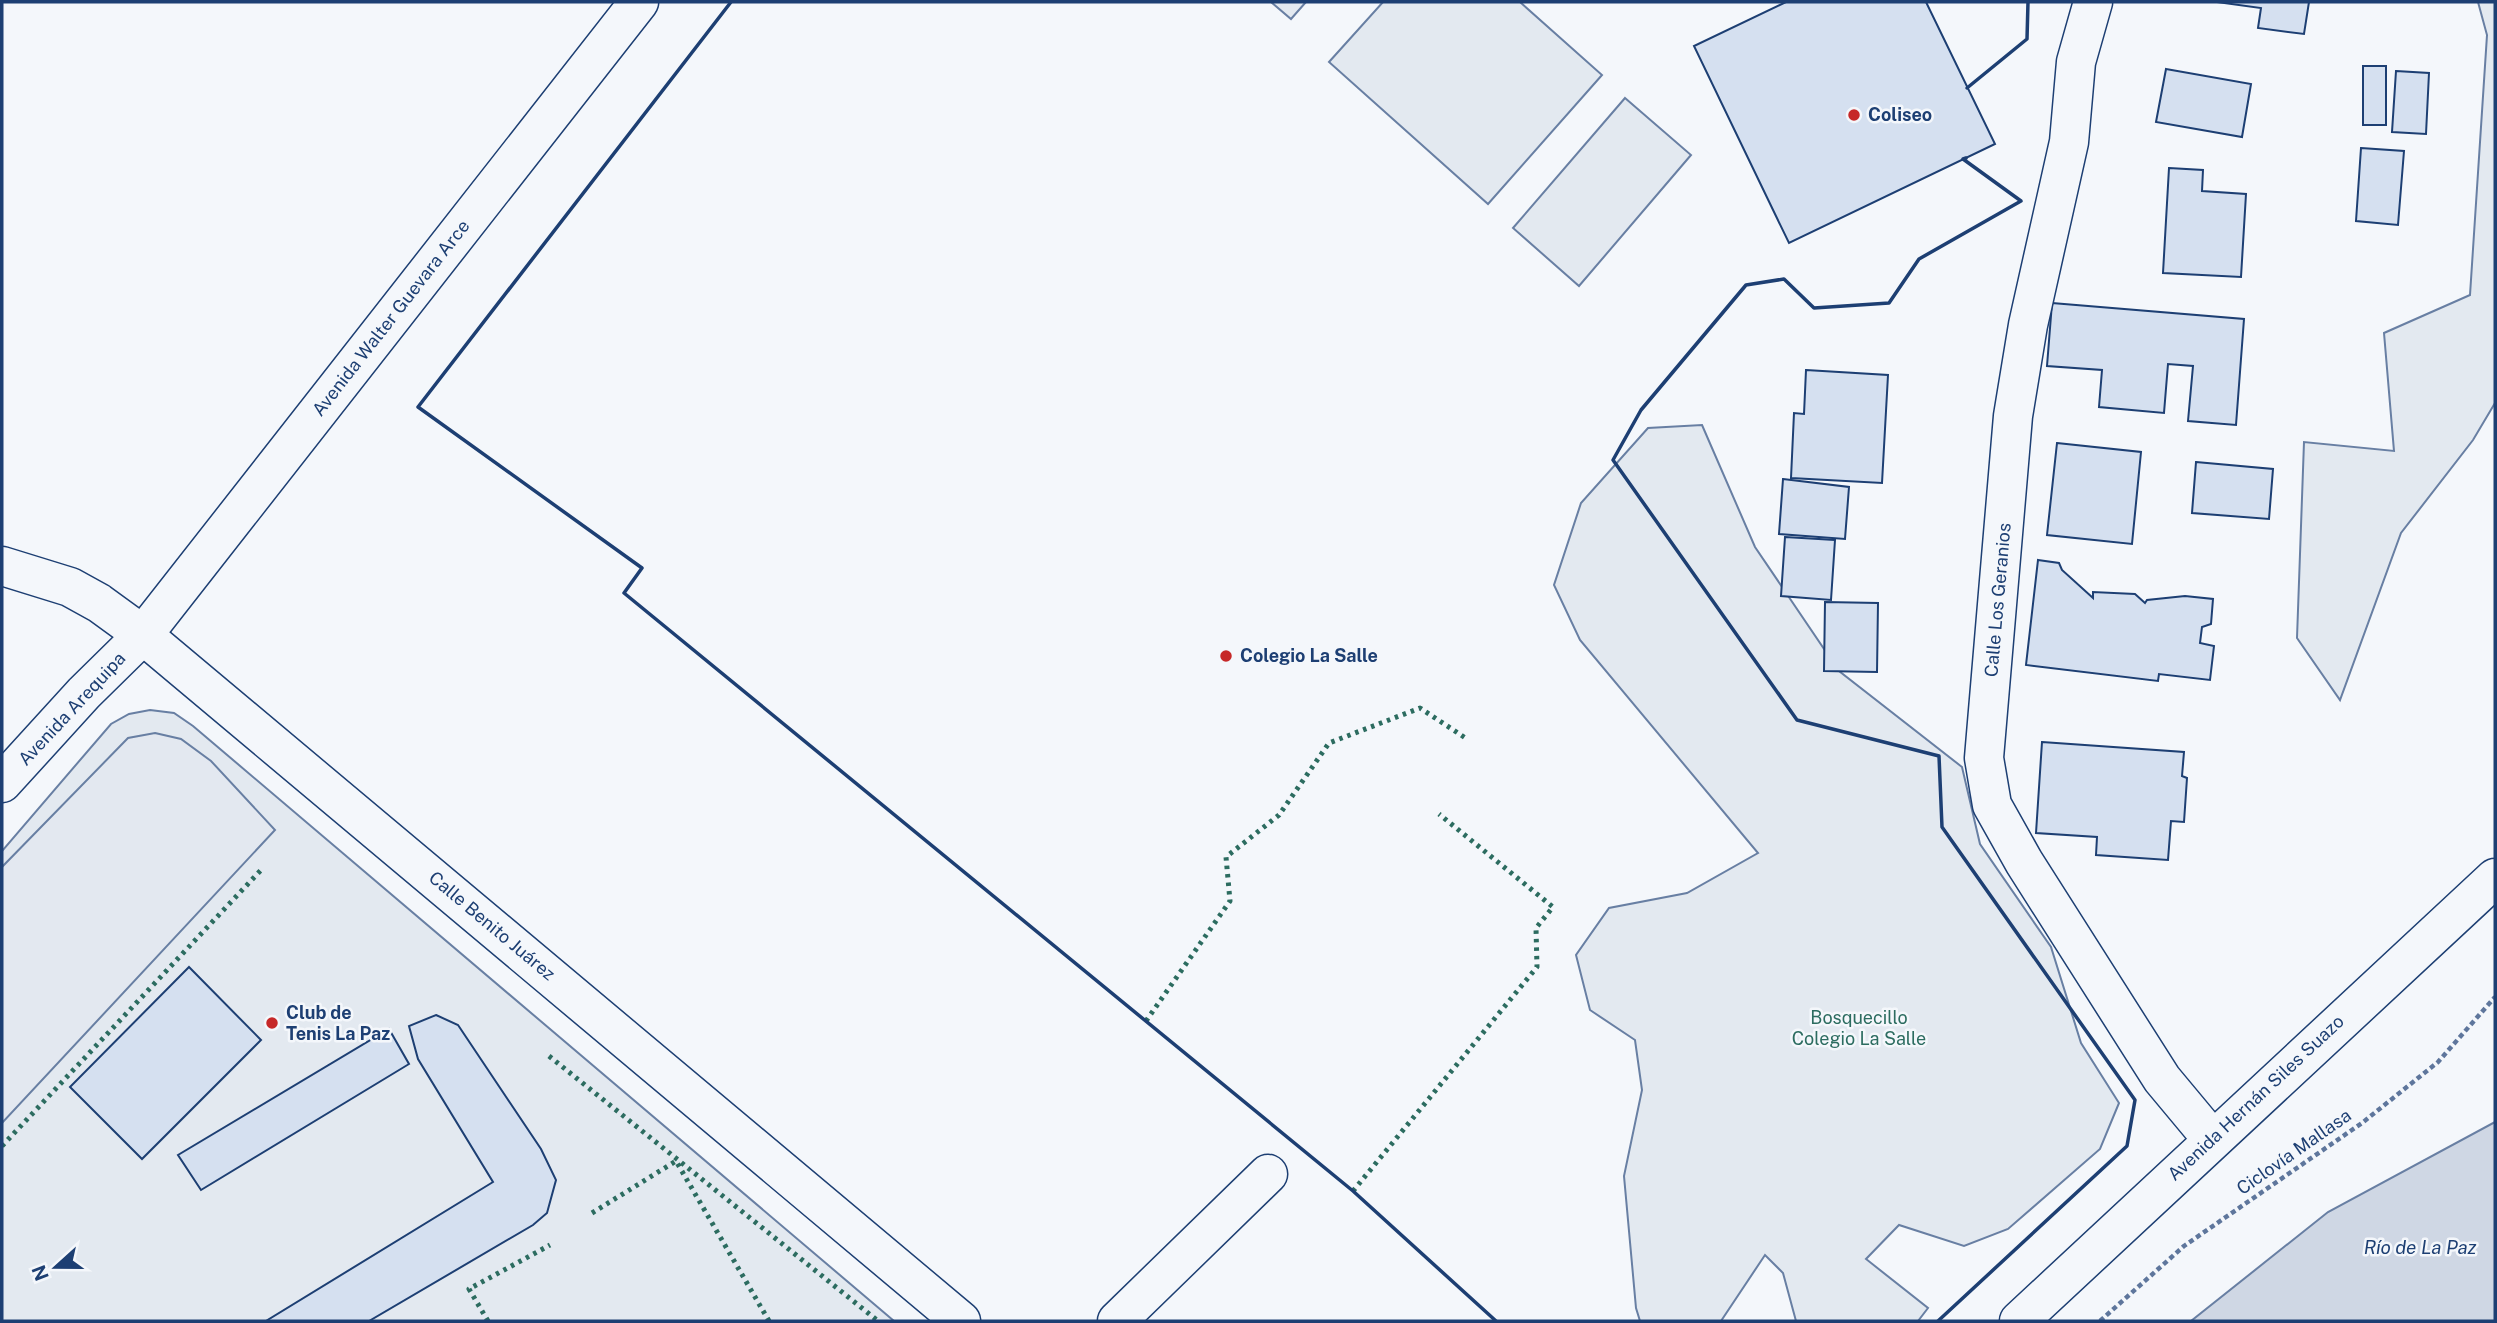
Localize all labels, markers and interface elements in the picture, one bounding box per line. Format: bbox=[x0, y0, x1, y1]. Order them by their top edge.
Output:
place label: Coliseo bbox=[1868, 104, 1932, 125]
marker: Coliseo bbox=[1846, 107, 1862, 123]
street label: Avenida Walter Guevara Arce bbox=[308, 216, 474, 420]
street label: Calle Los Geranios bbox=[1980, 522, 2015, 678]
place label: Colegio La Salle bbox=[1240, 645, 1378, 666]
street label: Avenida Arequipa bbox=[14, 648, 129, 770]
marker: Colegio La Salle bbox=[1218, 648, 1234, 664]
street label: Calle Benito Juárez bbox=[425, 867, 560, 984]
place label: Club de Tenis La Paz bbox=[286, 1002, 390, 1044]
park label: Bosquecillo Colegio La Salle bbox=[1792, 1007, 1926, 1049]
street label: Avenida Hernán Siles Suazo bbox=[2163, 1010, 2348, 1185]
marker: Club de Tenis La Paz bbox=[264, 1015, 280, 1031]
street label: Ciclovía Mallasa bbox=[2233, 1104, 2355, 1199]
north arrow bbox=[21, 1232, 91, 1302]
water label: Río de La Paz bbox=[2364, 1236, 2477, 1258]
text: N bbox=[27, 1262, 53, 1284]

